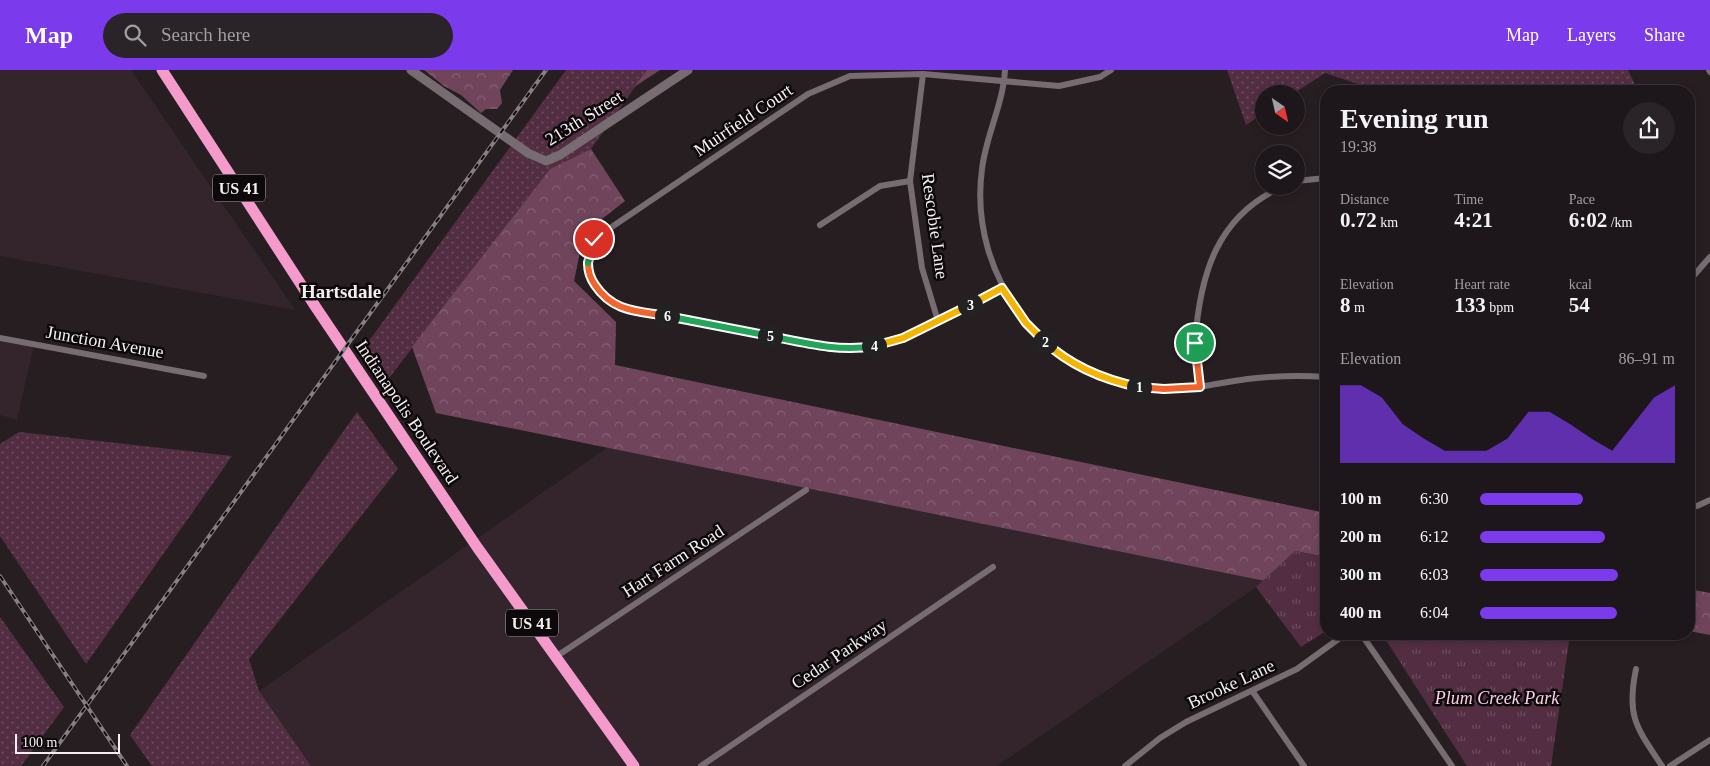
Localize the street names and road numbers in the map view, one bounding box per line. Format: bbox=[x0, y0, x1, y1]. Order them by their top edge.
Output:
street label: Muirfield Court bbox=[690, 80, 796, 160]
street label: 213th Street bbox=[542, 86, 626, 150]
street label: Rescobie Lane bbox=[918, 172, 952, 280]
road number: US 41 bbox=[213, 175, 265, 202]
street label: Junction Avenue bbox=[45, 322, 165, 362]
street label: Indianapolis Boulevard bbox=[352, 337, 462, 487]
street label: Hart Farm Road bbox=[618, 521, 728, 601]
road number: US 41 bbox=[506, 610, 558, 636]
street label: Cedar Parkway bbox=[788, 615, 890, 693]
street label: Brooke Lane bbox=[1184, 655, 1278, 713]

